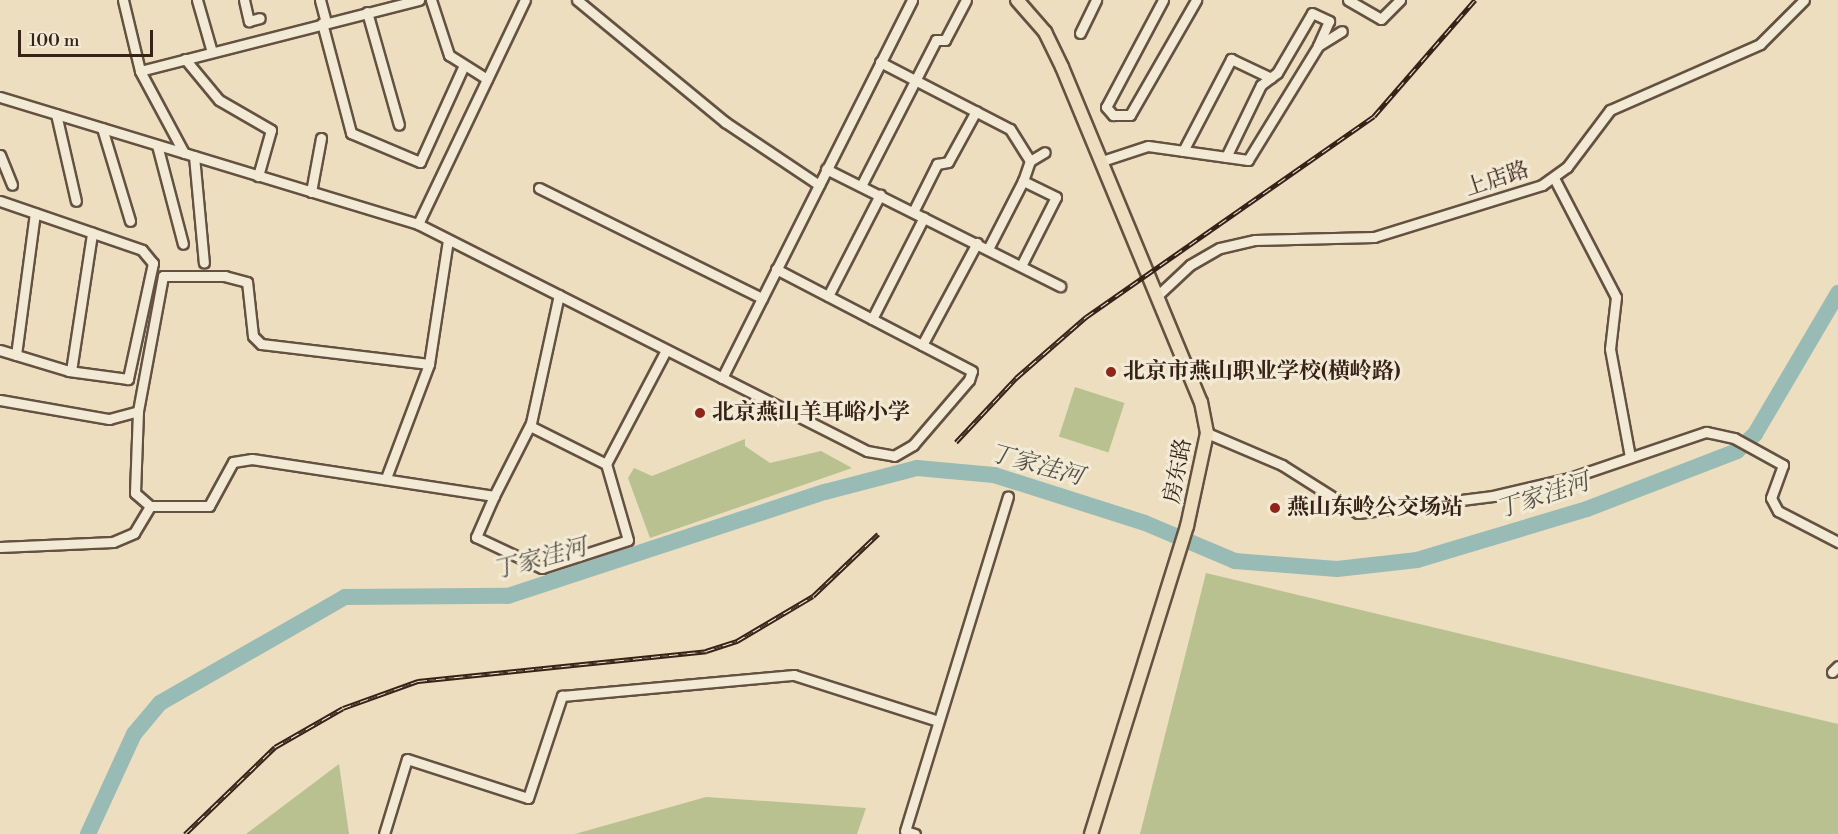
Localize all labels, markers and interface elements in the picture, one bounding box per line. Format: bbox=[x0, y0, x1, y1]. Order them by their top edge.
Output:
scale bar bbox=[21, 18, 156, 56]
text: 100 m bbox=[29, 29, 80, 52]
street label: 上店路 bbox=[1462, 156, 1532, 202]
place label: 北京市燕山职业学校(横岭路) bbox=[1123, 359, 1401, 385]
marker: 北京市燕山职业学校(横岭路) bbox=[1104, 365, 1118, 379]
place label: 北京燕山羊耳峪小学 bbox=[712, 400, 910, 426]
marker: 北京燕山羊耳峪小学 bbox=[693, 406, 707, 420]
street label: 房东路 bbox=[1159, 436, 1197, 506]
water label: 丁家洼河 bbox=[986, 440, 1086, 492]
water label: 丁家洼河 bbox=[1493, 468, 1593, 526]
place label: 燕山东岭公交场站 bbox=[1287, 495, 1463, 521]
marker: 燕山东岭公交场站 bbox=[1268, 501, 1282, 515]
water label: 丁家洼河 bbox=[490, 534, 590, 586]

